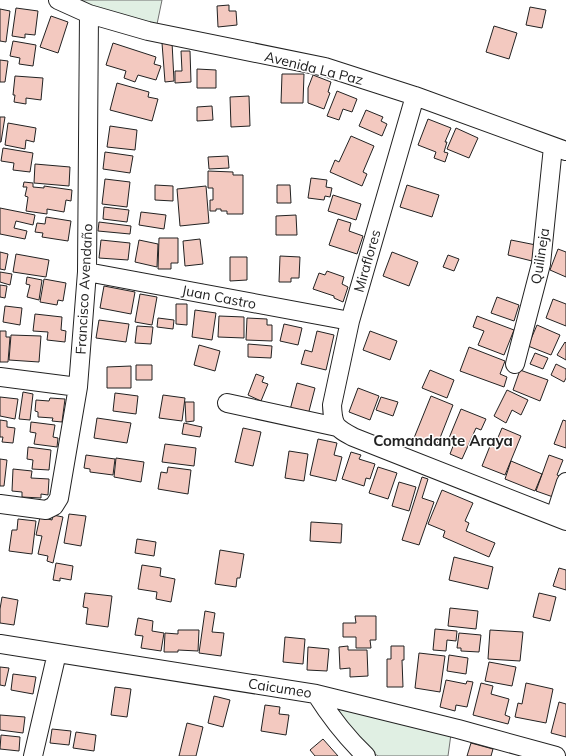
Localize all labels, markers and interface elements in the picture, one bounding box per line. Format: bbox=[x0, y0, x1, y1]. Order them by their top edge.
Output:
street label: Avenida La Paz bbox=[263, 47, 365, 89]
street label: Francisco Avendaño bbox=[72, 223, 96, 355]
street label: Quilineja bbox=[527, 227, 553, 285]
street label: Miraflores bbox=[349, 228, 385, 294]
street label: Juan Castro bbox=[180, 281, 258, 313]
district label: Comandante Araya bbox=[373, 431, 513, 450]
street label: Caicumeo bbox=[247, 674, 313, 702]

